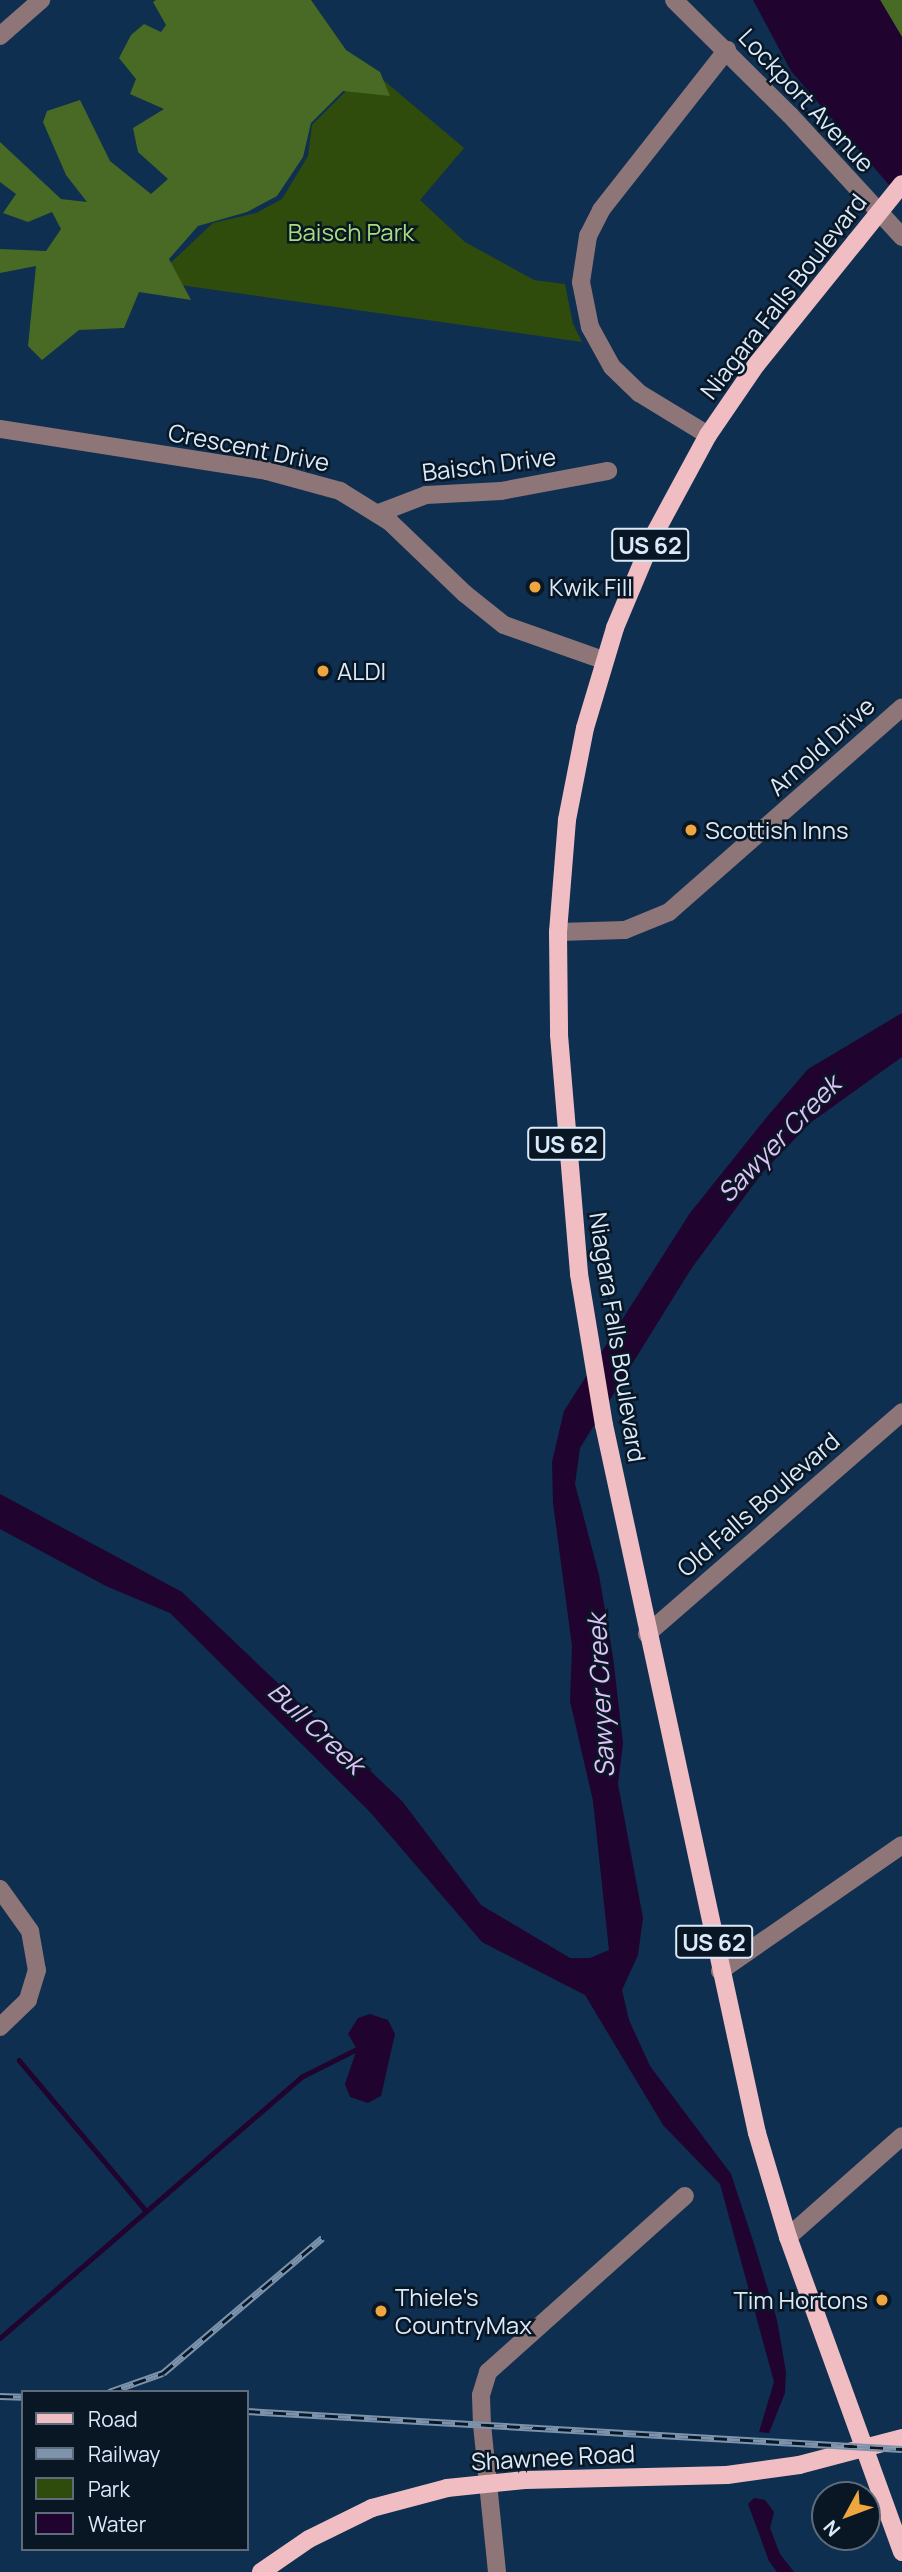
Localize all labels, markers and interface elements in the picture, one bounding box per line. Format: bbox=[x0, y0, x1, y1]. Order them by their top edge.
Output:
street label: Lockport Avenue bbox=[733, 22, 881, 178]
street label: Niagara Falls Boulevard bbox=[694, 188, 872, 404]
park label: Baisch Park bbox=[288, 218, 414, 246]
street label: Crescent Drive bbox=[166, 417, 332, 477]
street label: Baisch Drive bbox=[420, 441, 558, 487]
road number: US 62 bbox=[610, 526, 690, 565]
place label: Kwik Fill bbox=[549, 573, 633, 601]
marker: Kwik Fill bbox=[527, 579, 543, 595]
place label: ALDI bbox=[337, 657, 386, 685]
marker: ALDI bbox=[315, 663, 331, 679]
street label: Arnold Drive bbox=[762, 691, 880, 801]
place label: Scottish Inns bbox=[705, 816, 849, 844]
marker: Scottish Inns bbox=[683, 822, 699, 838]
water label: Sawyer Creek bbox=[711, 1069, 847, 1209]
road number: US 62 bbox=[526, 1124, 606, 1163]
street label: Niagara Falls Boulevard bbox=[584, 1210, 652, 1464]
street label: Old Falls Boulevard bbox=[671, 1426, 845, 1582]
water label: Sawyer Creek bbox=[581, 1613, 621, 1779]
water label: Bull Creek bbox=[262, 1676, 370, 1780]
road number: US 62 bbox=[674, 1923, 754, 1962]
place label: Thiele's CountryMax bbox=[395, 2283, 532, 2339]
place label: Tim Hortons bbox=[733, 2286, 868, 2314]
marker: Tim Hortons bbox=[874, 2292, 890, 2308]
marker: Thiele's CountryMax bbox=[373, 2303, 389, 2319]
legend bbox=[21, 2390, 248, 2551]
text: Road bbox=[88, 2405, 138, 2433]
street label: Shawnee Road bbox=[470, 2438, 636, 2476]
text: Railway bbox=[88, 2440, 160, 2468]
text: Park bbox=[88, 2475, 130, 2503]
north arrow bbox=[811, 2481, 881, 2551]
text: Water bbox=[88, 2510, 146, 2538]
text: N bbox=[817, 2515, 846, 2542]

